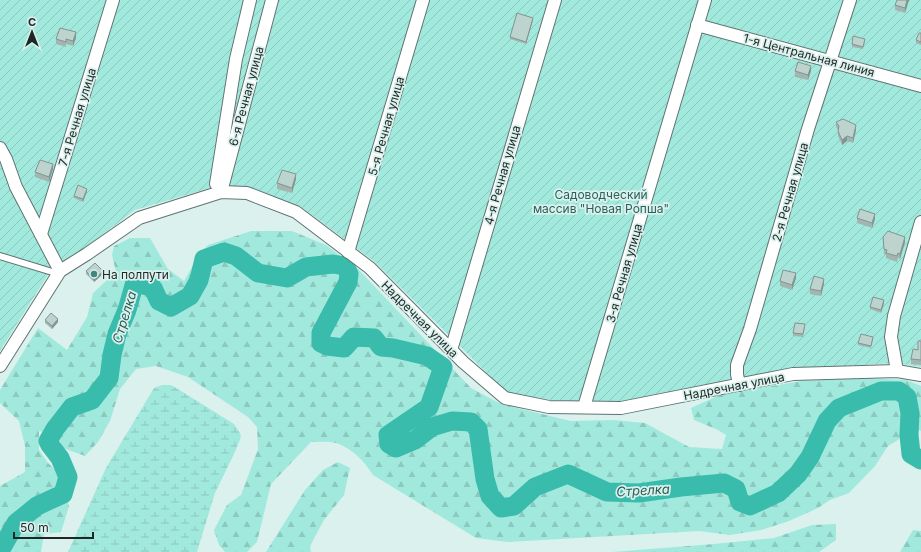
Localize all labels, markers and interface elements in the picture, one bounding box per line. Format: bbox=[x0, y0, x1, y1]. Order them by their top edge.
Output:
north arrow bbox=[12, 12, 52, 52]
text: С bbox=[28, 15, 36, 29]
street label: 1-я Центральная линия bbox=[742, 30, 876, 80]
street label: 6-я Речная улица bbox=[225, 45, 267, 147]
street label: 7-я Речная улица bbox=[55, 66, 99, 168]
street label: 5-я Речная улица bbox=[365, 75, 407, 177]
street label: 4-я Речная улица bbox=[481, 123, 523, 227]
street label: 2-я Речная улица bbox=[769, 141, 811, 243]
park label: Садоводческий массив "Новая Ропша" bbox=[533, 187, 669, 216]
street label: 3-я Речная улица bbox=[603, 222, 645, 324]
place label: На полпути bbox=[102, 267, 169, 282]
marker: На полпути bbox=[89, 269, 99, 279]
street label: Надречная улица bbox=[378, 277, 462, 361]
water label: Стрелка bbox=[108, 289, 140, 345]
street label: Надречная улица bbox=[682, 369, 786, 403]
water label: Стрелка bbox=[616, 481, 670, 499]
scale bar bbox=[14, 514, 93, 540]
text: 50 m bbox=[20, 520, 49, 535]

